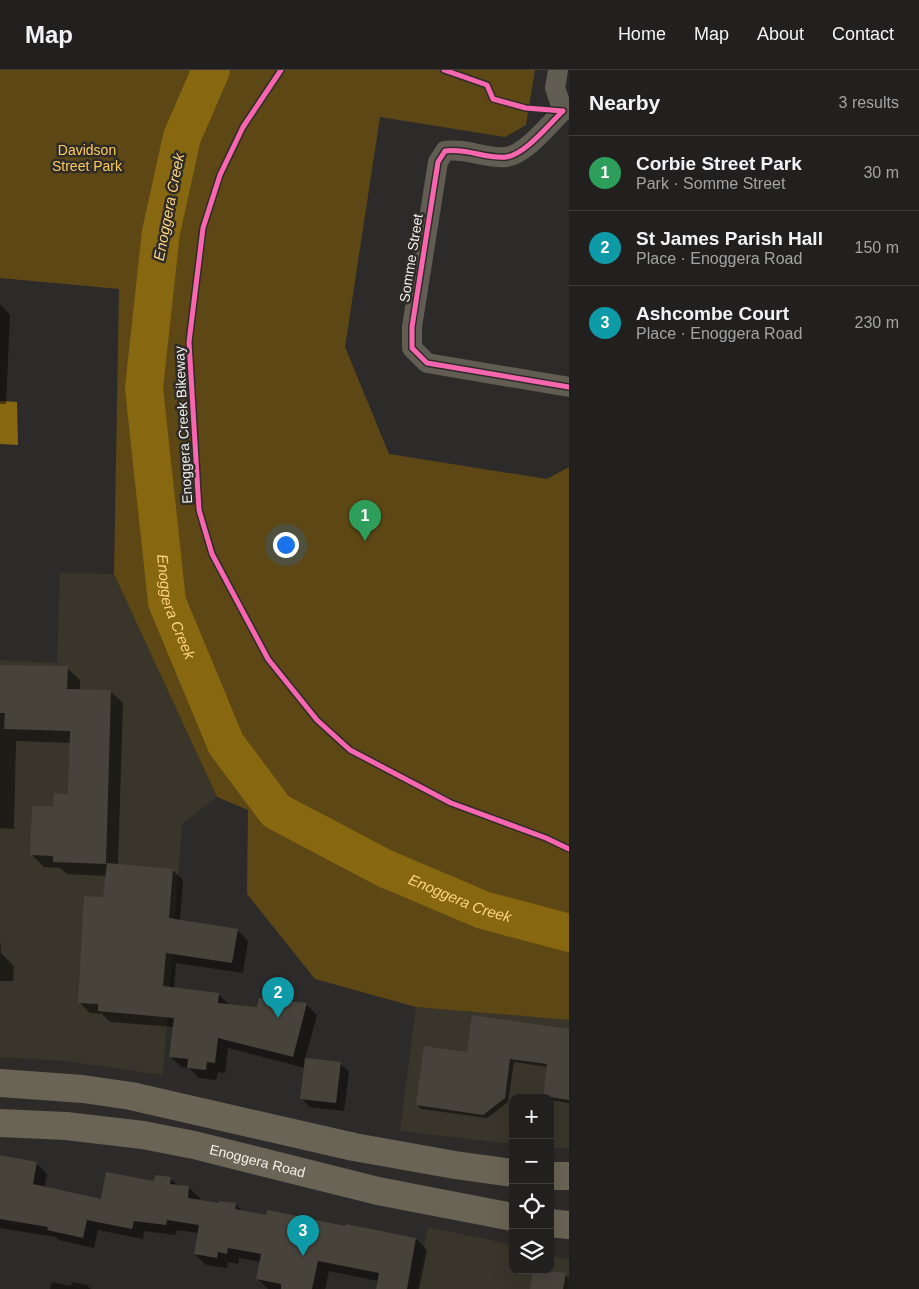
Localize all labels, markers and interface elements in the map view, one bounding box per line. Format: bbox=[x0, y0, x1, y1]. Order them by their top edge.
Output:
text: Map bbox=[25, 21, 73, 48]
text: Home bbox=[618, 24, 666, 44]
text: Map bbox=[694, 24, 729, 44]
text: About bbox=[757, 24, 804, 44]
text: Contact bbox=[832, 24, 894, 44]
text: Nearby bbox=[589, 91, 660, 114]
text: 3 results bbox=[839, 94, 899, 111]
park label: Davidson Street Park bbox=[52, 142, 123, 174]
water label: Enoggera Creek bbox=[150, 150, 188, 262]
text: Corbie Street Park bbox=[636, 153, 802, 174]
text: 1 bbox=[601, 164, 609, 181]
text: 30 m bbox=[863, 164, 899, 181]
text: Park · Somme Street bbox=[636, 175, 785, 192]
street label: Somme Street bbox=[396, 212, 426, 303]
text: St James Parish Hall bbox=[636, 228, 823, 249]
text: 2 bbox=[601, 239, 609, 256]
text: 150 m bbox=[855, 239, 899, 256]
text: Place · Enoggera Road bbox=[636, 250, 802, 267]
text: Ashcombe Court bbox=[636, 303, 789, 324]
text: 3 bbox=[601, 314, 609, 331]
text: 230 m bbox=[855, 314, 899, 331]
text: Place · Enoggera Road bbox=[636, 325, 802, 342]
street label: Enoggera Creek Bikeway bbox=[171, 346, 195, 504]
pin: 1 bbox=[349, 500, 381, 541]
your location bbox=[273, 532, 299, 558]
water label: Enoggera Creek bbox=[154, 553, 199, 663]
water label: Enoggera Creek bbox=[406, 870, 515, 926]
pin: 2 bbox=[262, 977, 294, 1018]
map controls bbox=[509, 1094, 554, 1274]
button: + bbox=[509, 1094, 554, 1139]
button: − bbox=[509, 1139, 554, 1184]
street label: Enoggera Road bbox=[208, 1141, 307, 1181]
button: locate bbox=[509, 1184, 554, 1229]
pin: 3 bbox=[287, 1215, 319, 1256]
button: layers bbox=[509, 1229, 554, 1274]

